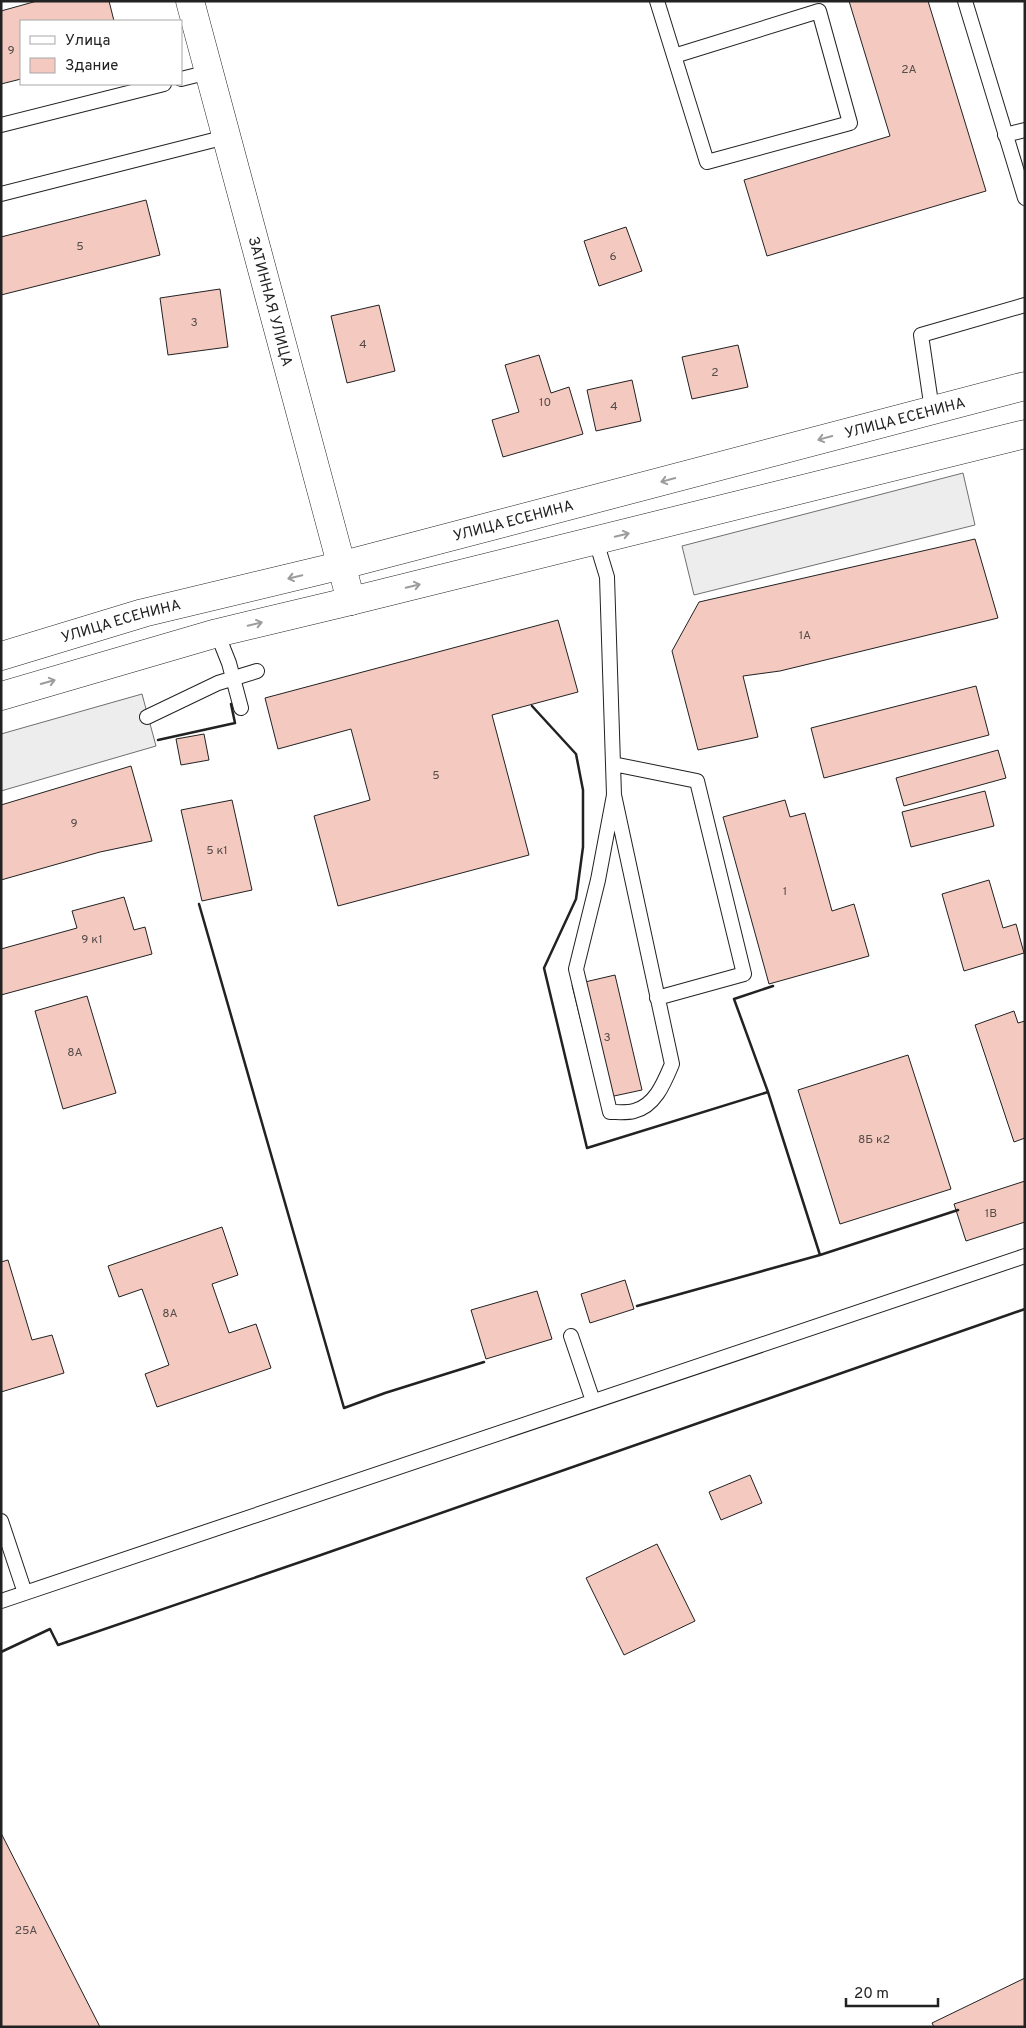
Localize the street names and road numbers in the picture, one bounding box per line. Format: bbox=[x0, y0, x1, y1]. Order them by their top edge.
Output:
street label: ЗАТИННАЯ УЛИЦА bbox=[243, 235, 296, 369]
street label: УЛИЦА ЕСЕНИНА bbox=[843, 394, 968, 444]
street label: УЛИЦА ЕСЕНИНА bbox=[451, 497, 576, 547]
street label: УЛИЦА ЕСЕНИНА bbox=[59, 596, 183, 648]

